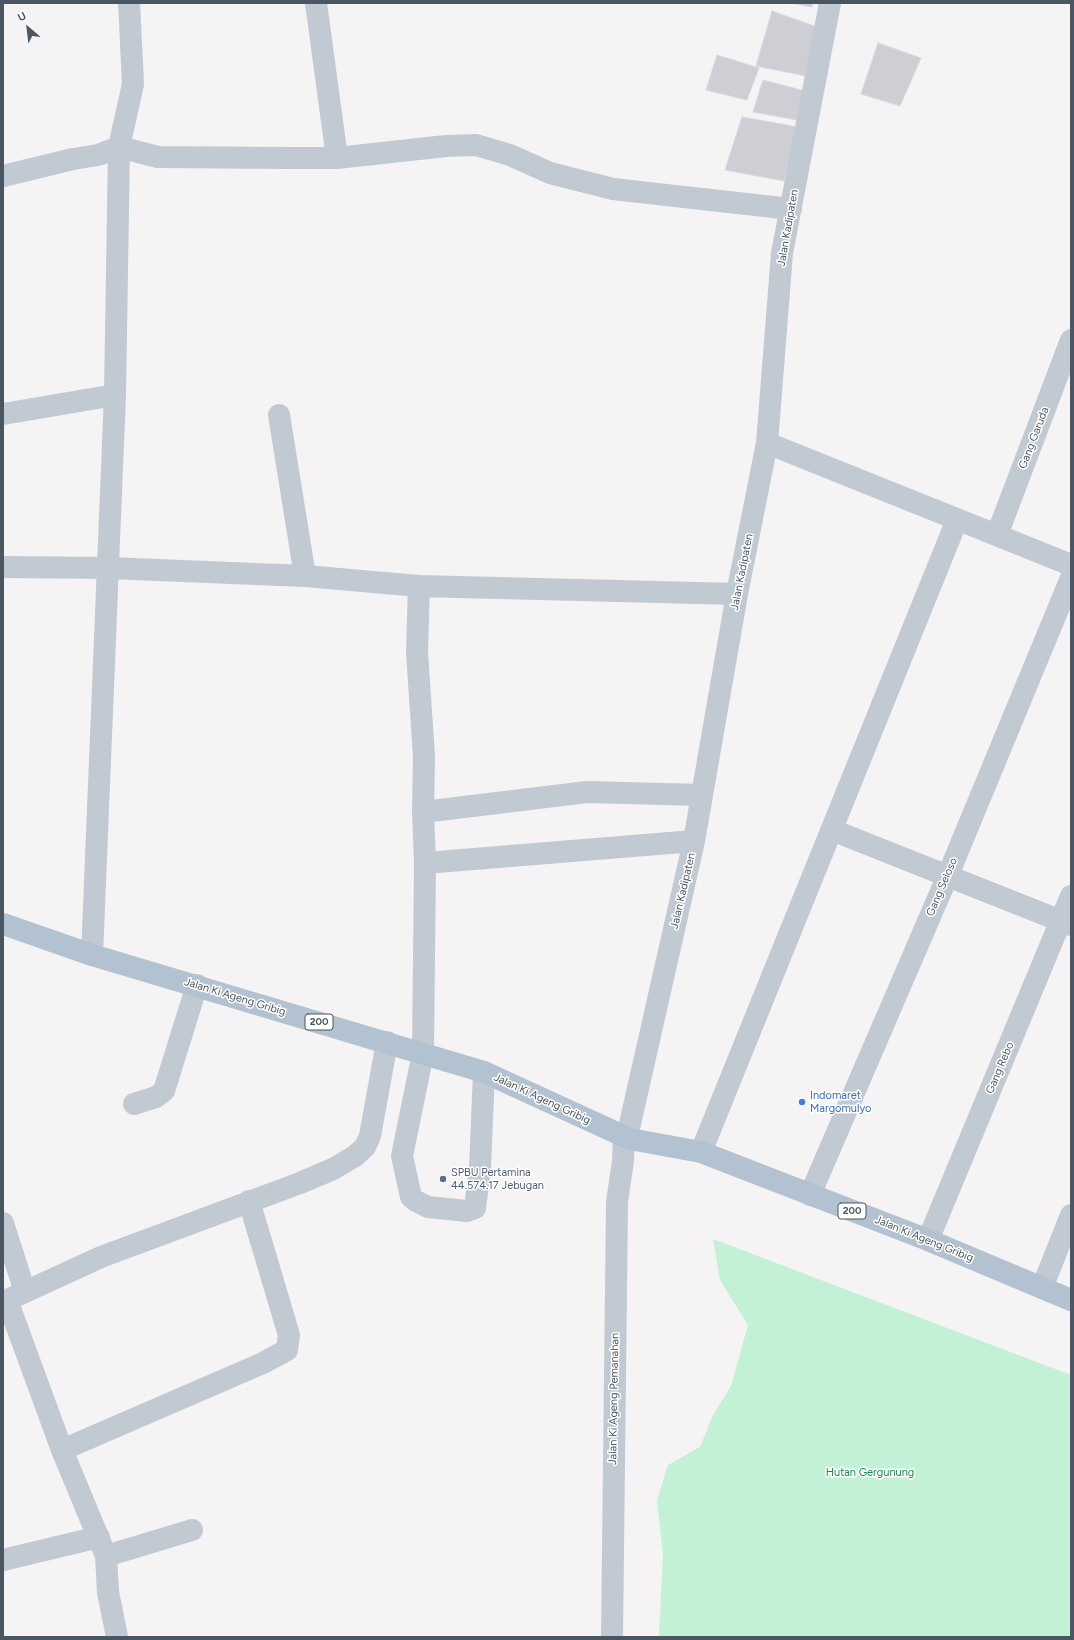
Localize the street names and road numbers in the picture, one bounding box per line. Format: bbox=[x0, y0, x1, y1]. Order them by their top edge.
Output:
street label: Jalan Kadipaten bbox=[775, 189, 801, 267]
street label: Gang Garuda bbox=[1016, 405, 1052, 471]
street label: Jalan Kadipaten bbox=[728, 533, 756, 611]
street label: Jalan Kadipaten bbox=[668, 852, 698, 930]
street label: Gang Seloso bbox=[924, 856, 960, 918]
street label: Jalan Ki Ageng Gribig bbox=[183, 975, 287, 1019]
road number: 200 bbox=[305, 1014, 333, 1030]
street label: Gang Rebo bbox=[983, 1040, 1017, 1096]
street label: Jalan Ki Ageng Gribig bbox=[491, 1071, 593, 1127]
road number: 200 bbox=[838, 1203, 866, 1219]
street label: Jalan Ki Ageng Gribig bbox=[873, 1213, 975, 1265]
street label: Jalan Ki Ageng Pemanahan bbox=[606, 1333, 622, 1465]

